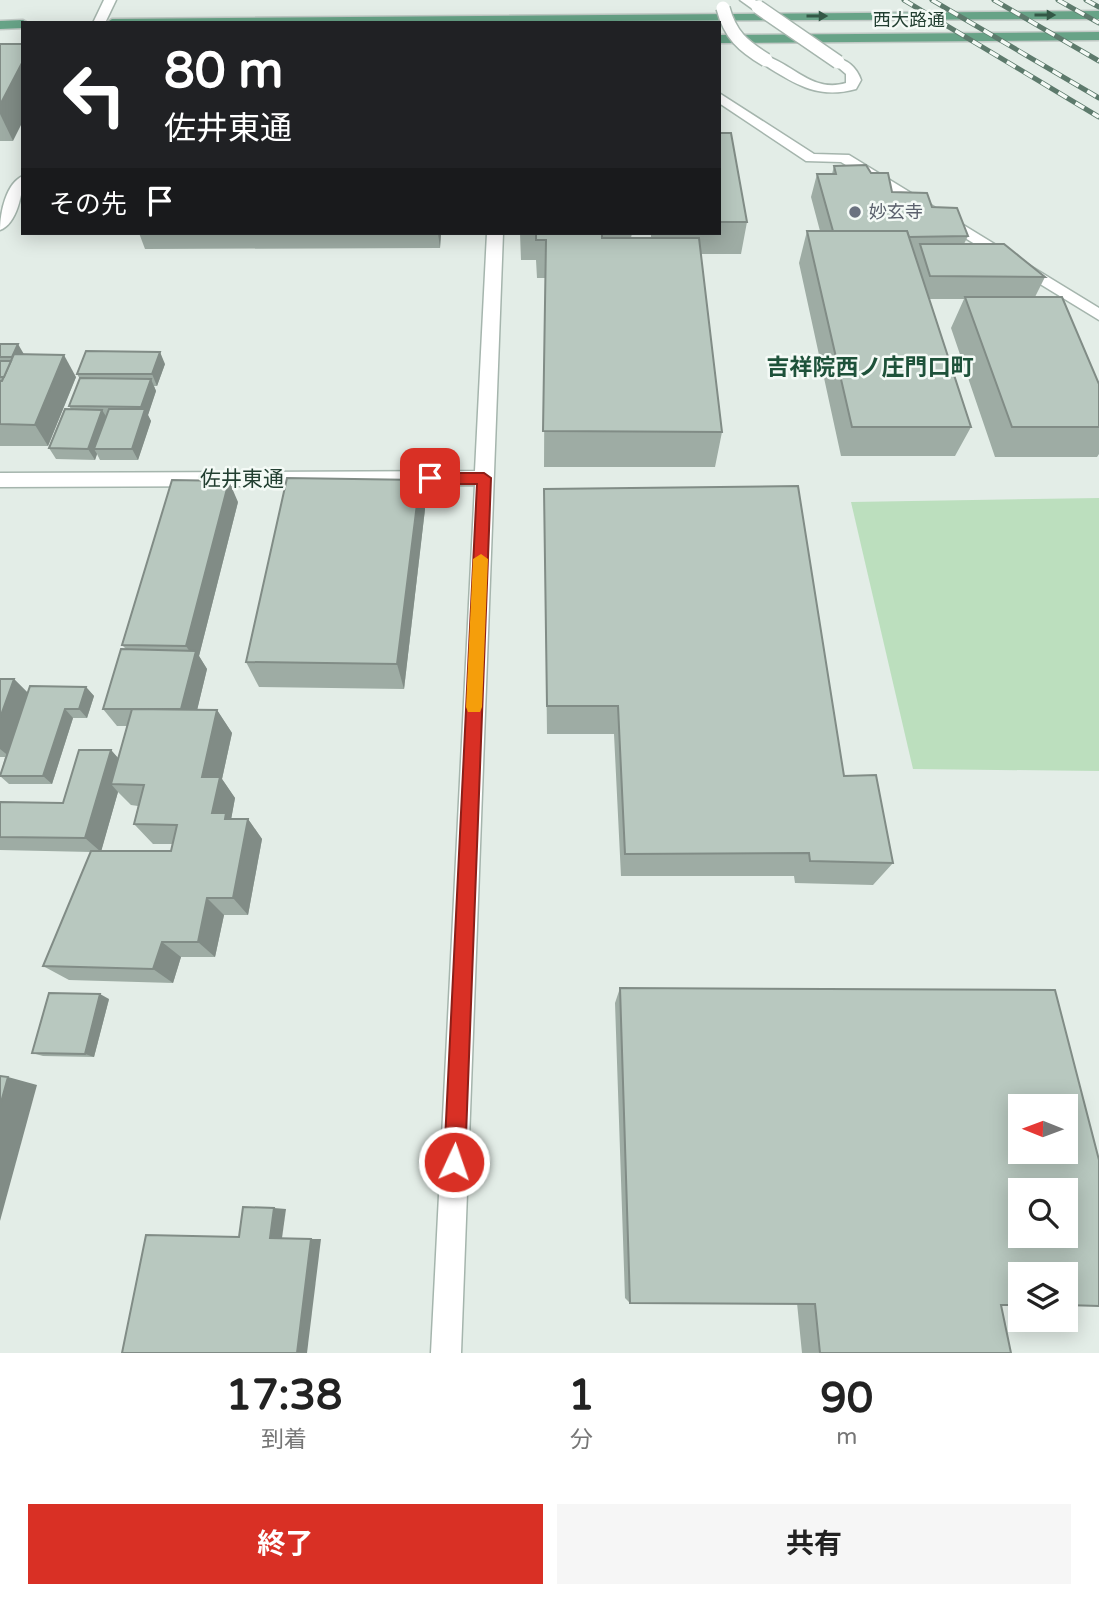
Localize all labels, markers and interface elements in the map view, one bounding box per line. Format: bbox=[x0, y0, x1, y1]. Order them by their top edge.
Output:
street label: 西大路通 bbox=[873, 9, 945, 31]
one-way arrow bbox=[1034, 9, 1056, 21]
one-way arrow bbox=[807, 11, 829, 22]
text: 80 m bbox=[164, 42, 283, 101]
icon: left bbox=[49, 49, 140, 140]
text: 佐井東通 bbox=[164, 110, 292, 148]
icon: arrive bbox=[141, 182, 179, 220]
text: その先 bbox=[49, 189, 127, 220]
place label: 妙玄寺 bbox=[869, 201, 923, 223]
marker: 妙玄寺 bbox=[847, 204, 863, 220]
district label: 吉祥院西ノ庄門口町 bbox=[767, 354, 974, 382]
pin bbox=[400, 448, 460, 508]
icon: arrive bbox=[411, 459, 449, 497]
street label: 佐井東通 bbox=[200, 467, 284, 492]
north arrow bbox=[1008, 1094, 1078, 1164]
map controls bbox=[1008, 1094, 1078, 1332]
position arrow bbox=[417, 1125, 491, 1199]
button: search bbox=[1008, 1178, 1078, 1248]
button: layers bbox=[1008, 1262, 1078, 1332]
text: 17:38 bbox=[226, 1370, 342, 1421]
text: 1 bbox=[568, 1370, 595, 1421]
text: 90 bbox=[820, 1373, 873, 1424]
text: m bbox=[836, 1423, 857, 1451]
text: 到着 bbox=[261, 1426, 307, 1454]
text: 分 bbox=[570, 1426, 593, 1454]
button: 終了 bbox=[28, 1504, 543, 1584]
button: 共有 bbox=[557, 1504, 1071, 1584]

